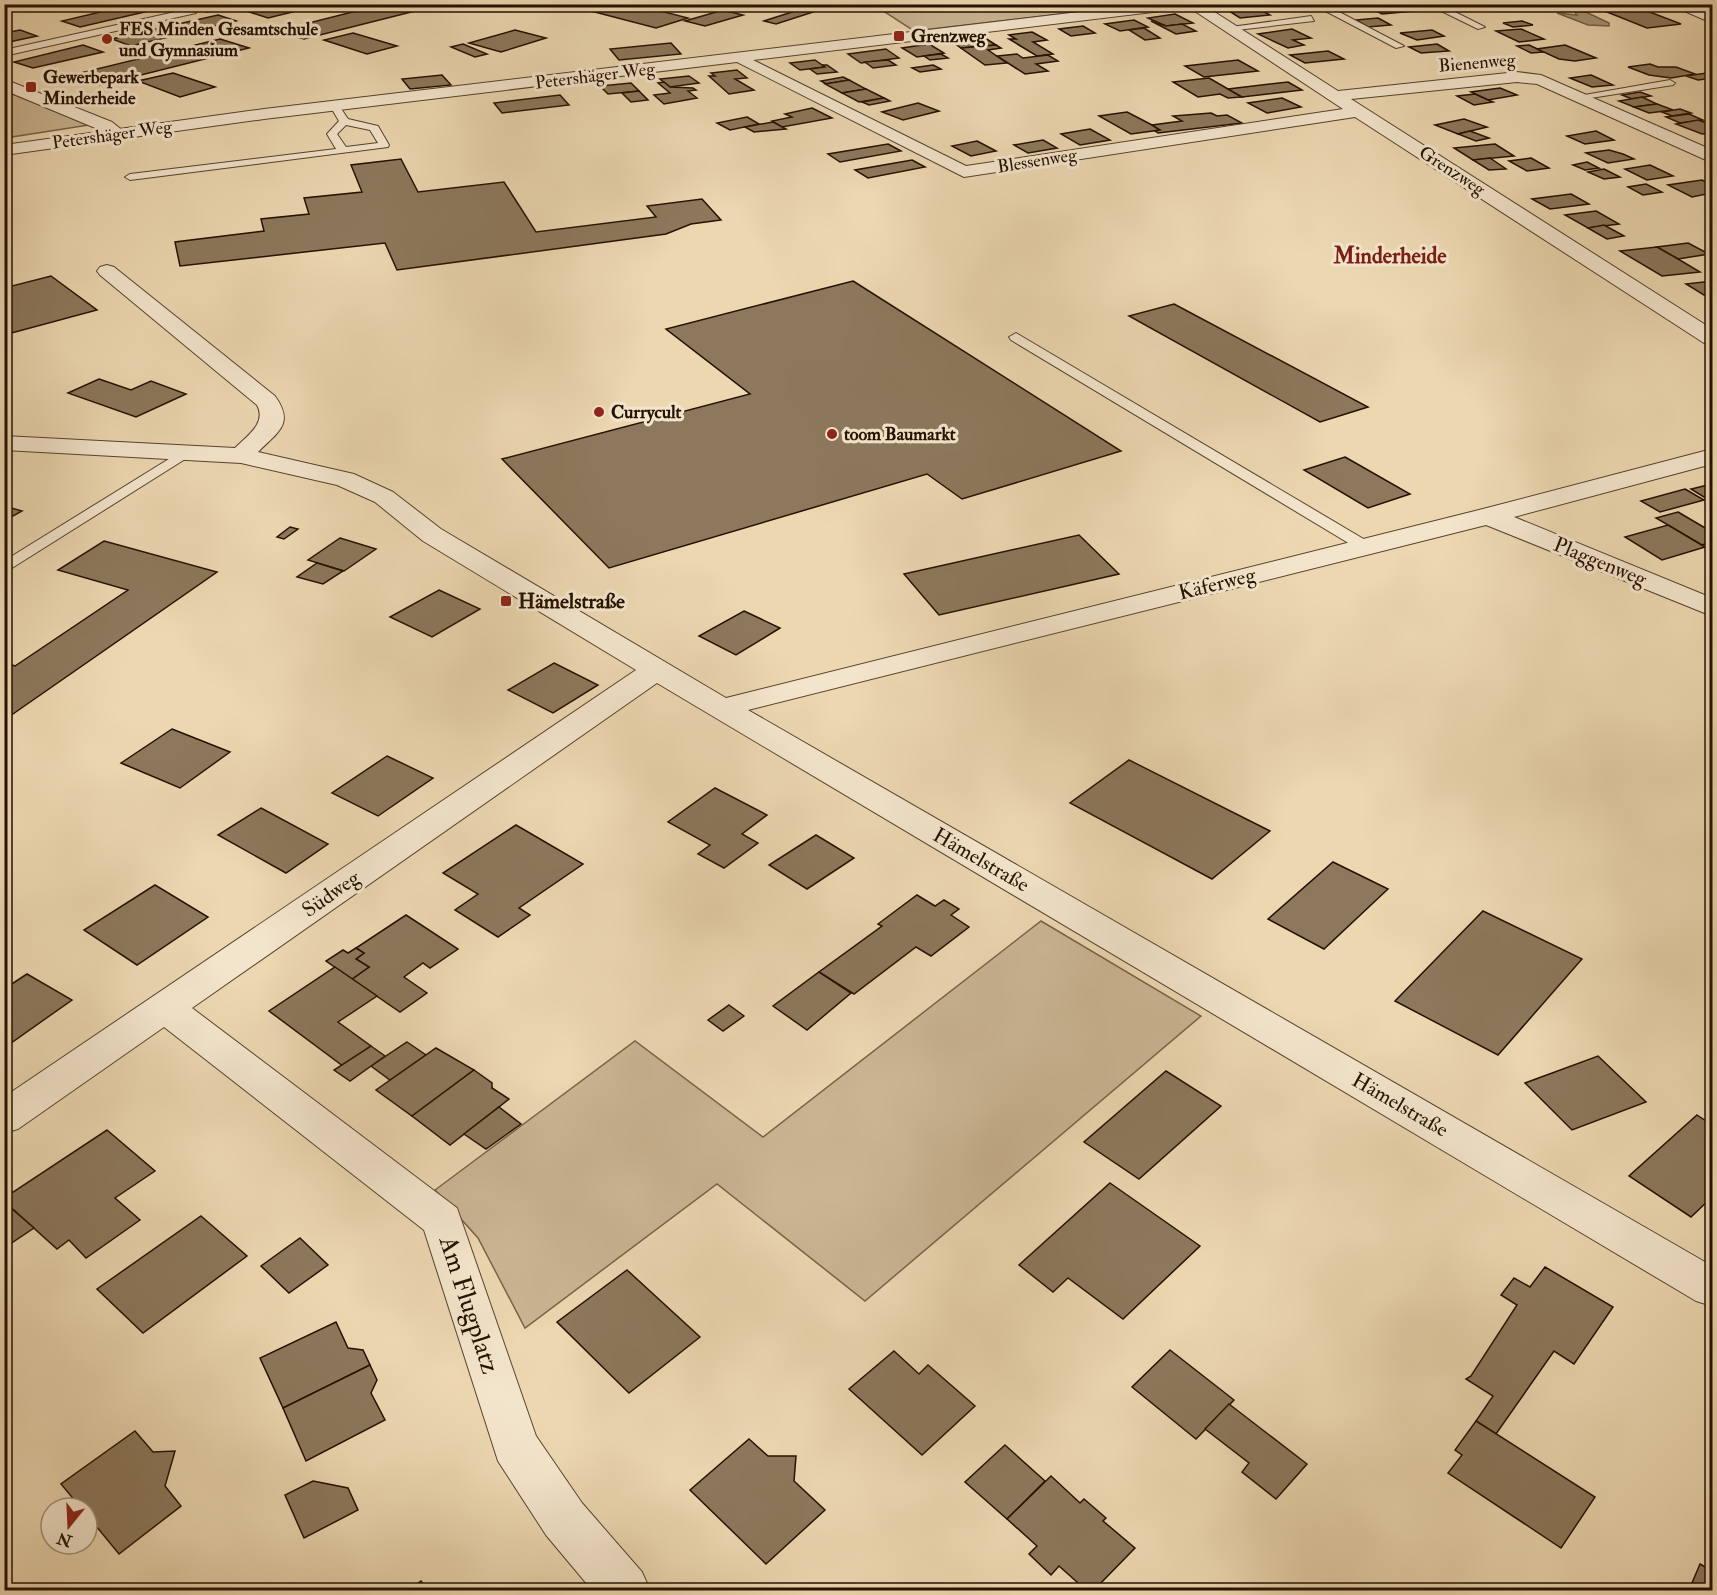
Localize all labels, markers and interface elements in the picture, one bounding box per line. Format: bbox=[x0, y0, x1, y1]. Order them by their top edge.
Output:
place label: FES Minden Gesamtschule und Gymnasium bbox=[118, 18, 318, 62]
place label: Grenzweg bbox=[911, 25, 987, 48]
marker: Grenzweg bbox=[892, 29, 906, 43]
marker: FES Minden Gesamtschule und Gymnasium bbox=[100, 32, 114, 46]
street label: Bienenweg bbox=[1438, 48, 1518, 78]
street label: Petershäger Weg bbox=[534, 57, 657, 95]
place label: Gewerbepark Minderheide bbox=[42, 66, 139, 110]
marker: Gewerbepark Minderheide bbox=[24, 80, 38, 94]
street label: Petershäger Weg bbox=[51, 115, 174, 155]
street label: Grenzweg bbox=[1414, 141, 1490, 202]
street label: Blessenweg bbox=[996, 143, 1079, 179]
district label: Minderheide bbox=[1332, 242, 1447, 270]
place label: Currycult bbox=[611, 401, 682, 424]
marker: Currycult bbox=[592, 405, 606, 419]
place label: toom Baumarkt bbox=[844, 423, 956, 446]
marker: toom Baumarkt bbox=[825, 427, 839, 441]
street label: Plaggenweg bbox=[1549, 531, 1651, 593]
street label: Käferweg bbox=[1176, 561, 1259, 607]
place label: Hämelstraße bbox=[518, 588, 625, 615]
marker: Hämelstraße bbox=[499, 594, 513, 608]
street label: Hämelstraße bbox=[928, 822, 1034, 899]
street label: Südweg bbox=[297, 864, 366, 924]
street label: Hämelstraße bbox=[1347, 1067, 1453, 1144]
street label: Am Flugplatz bbox=[430, 1231, 506, 1379]
north arrow bbox=[39, 1496, 99, 1556]
text: N bbox=[54, 1527, 76, 1551]

